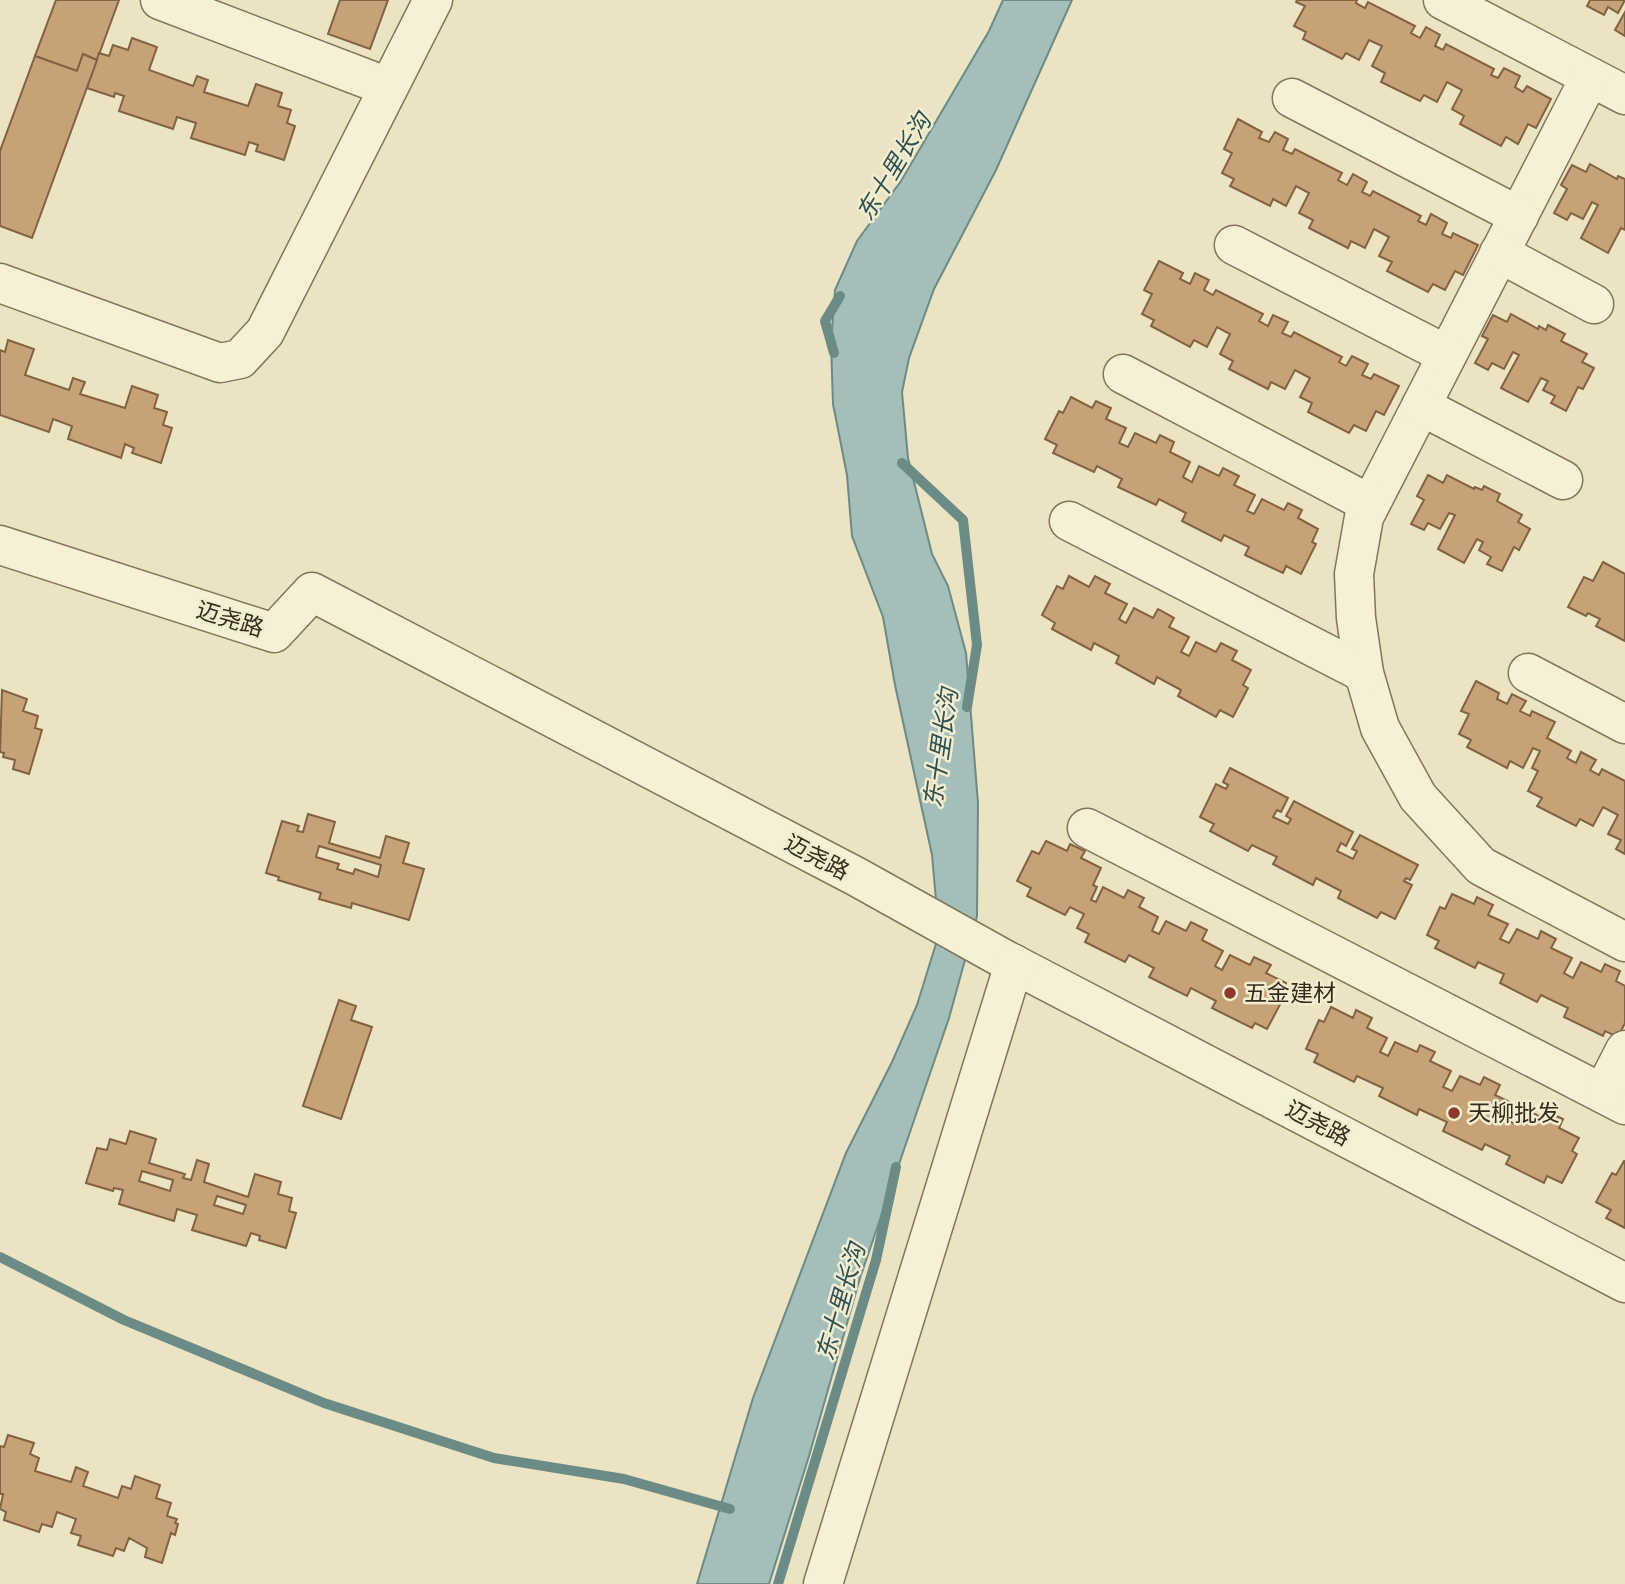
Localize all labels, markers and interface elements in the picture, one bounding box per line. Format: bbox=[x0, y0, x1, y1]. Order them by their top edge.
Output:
water label: 东十里长沟 bbox=[850, 105, 938, 226]
street label: 迈尧路 bbox=[193, 596, 267, 642]
water label: 东十里长沟 bbox=[918, 684, 964, 809]
street label: 迈尧路 bbox=[780, 828, 854, 886]
place label: 五金建材 bbox=[1244, 979, 1336, 1007]
marker: 五金建材 bbox=[1222, 985, 1238, 1001]
street label: 迈尧路 bbox=[1281, 1094, 1355, 1152]
place label: 天柳批发 bbox=[1468, 1099, 1560, 1127]
marker: 天柳批发 bbox=[1446, 1105, 1462, 1121]
water label: 东十里长沟 bbox=[810, 1237, 872, 1364]

